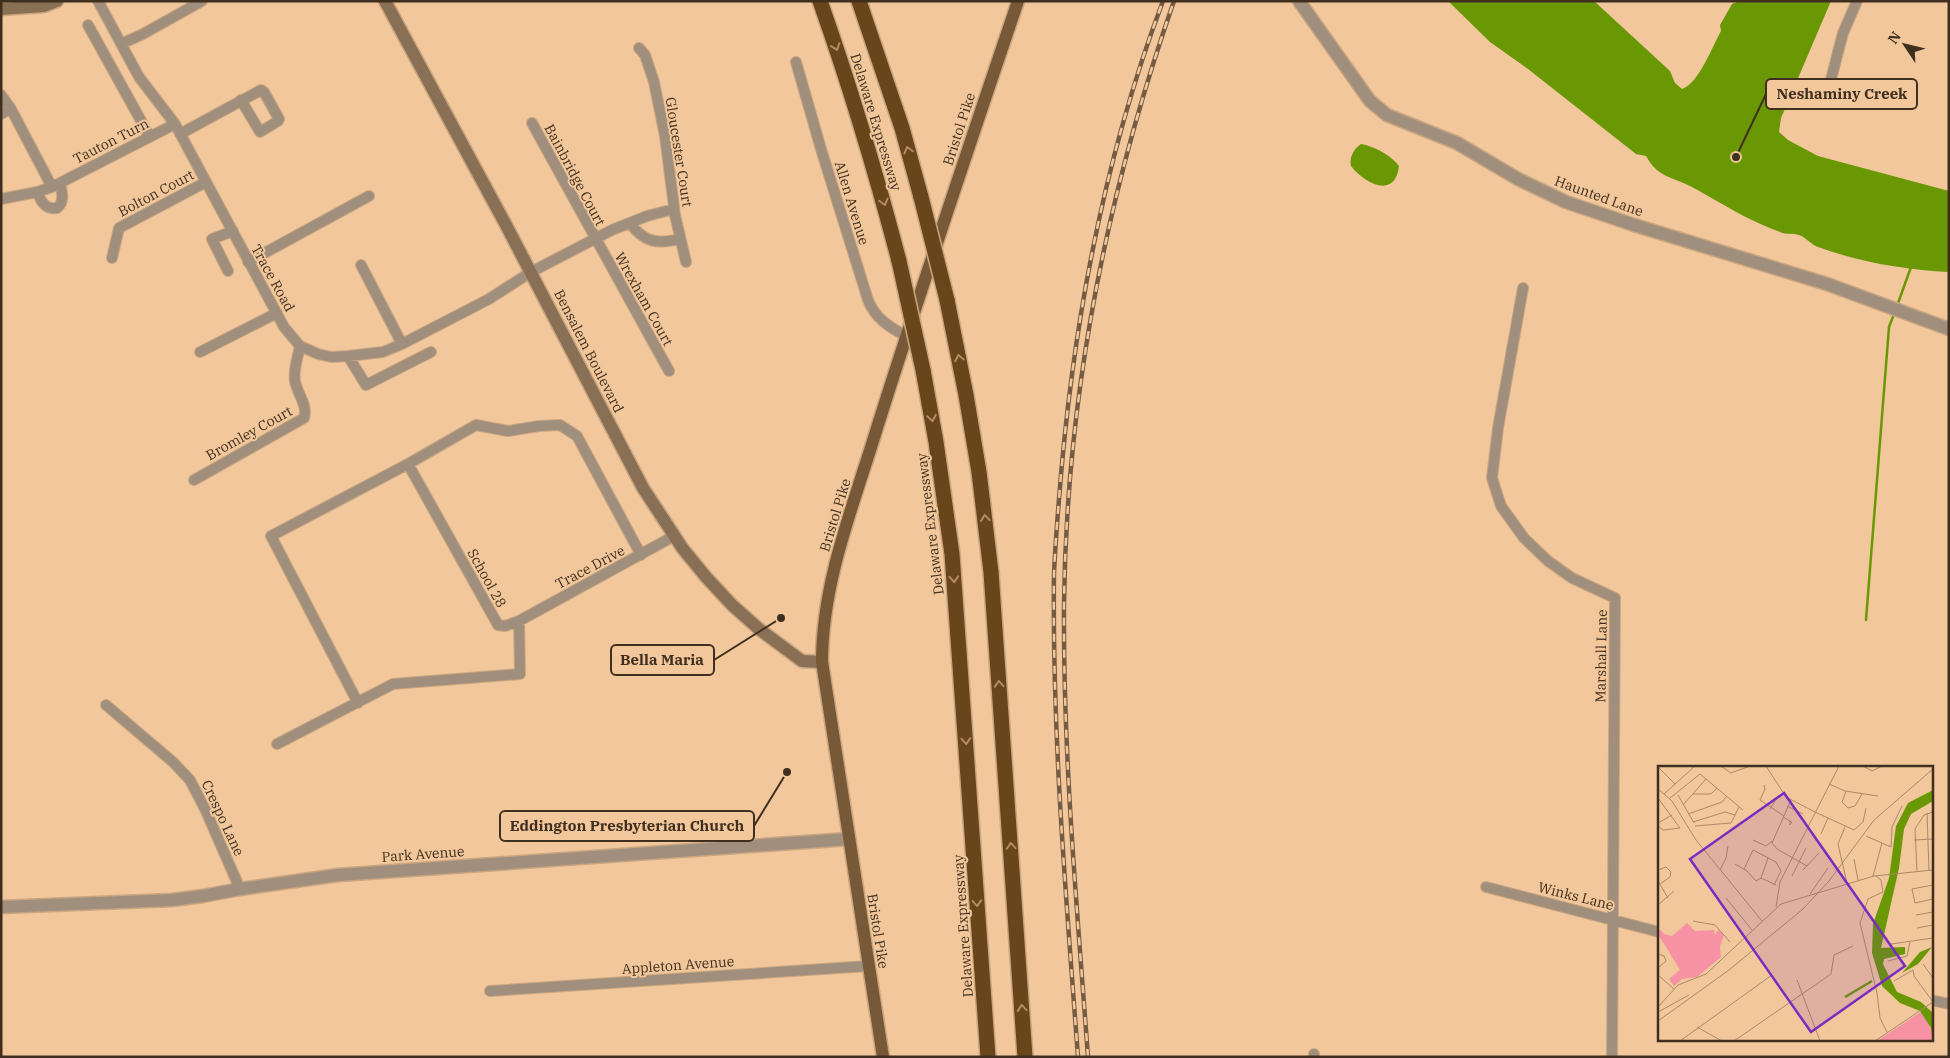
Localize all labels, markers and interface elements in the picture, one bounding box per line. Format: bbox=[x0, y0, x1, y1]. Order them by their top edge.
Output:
north arrow bbox=[1880, 20, 1930, 70]
text: N bbox=[1884, 28, 1905, 47]
one-way arrow bbox=[830, 43, 840, 51]
street label: Delaware Expressway bbox=[847, 51, 906, 193]
callout: Neshaminy Creek bbox=[1766, 79, 1917, 109]
text: Neshaminy Creek bbox=[1777, 84, 1908, 103]
street label: Bristol Pike bbox=[939, 90, 979, 168]
street label: Gloucester Court bbox=[661, 96, 697, 208]
street label: Tauton Turn bbox=[70, 114, 152, 168]
street label: Bainbridge Court bbox=[541, 121, 609, 229]
one-way arrow bbox=[903, 145, 914, 154]
street label: Allen Avenue bbox=[831, 159, 873, 247]
street label: Bolton Court bbox=[115, 165, 197, 221]
street label: Haunted Lane bbox=[1552, 172, 1646, 220]
one-way arrow bbox=[878, 198, 888, 206]
street label: Trace Road bbox=[247, 241, 299, 315]
street label: Wrexham Court bbox=[611, 249, 677, 349]
street label: Bensalem Boulevard bbox=[550, 286, 628, 416]
one-way arrow bbox=[955, 354, 965, 362]
street label: Bromley Court bbox=[203, 402, 295, 464]
one-way arrow bbox=[926, 414, 936, 422]
street label: Delaware Expressway bbox=[912, 451, 948, 596]
street label: Bristol Pike bbox=[815, 476, 855, 554]
one-way arrow bbox=[980, 514, 991, 522]
street label: Trace Drive bbox=[552, 541, 628, 593]
street label: School 28 bbox=[464, 545, 510, 611]
one-way arrow bbox=[948, 575, 959, 583]
street label: Marshall Lane bbox=[1591, 609, 1611, 703]
callout: Bella Maria bbox=[611, 645, 714, 675]
text: Bella Maria bbox=[620, 650, 704, 669]
one-way arrow bbox=[994, 680, 1005, 688]
one-way arrow bbox=[960, 737, 971, 745]
inset map bbox=[1658, 766, 1932, 1040]
street label: Crespo Lane bbox=[198, 777, 248, 859]
callout: Eddington Presbyterian Church bbox=[500, 811, 754, 841]
text: Eddington Presbyterian Church bbox=[510, 816, 744, 835]
street label: Park Avenue bbox=[381, 842, 465, 866]
one-way arrow bbox=[1005, 842, 1016, 850]
street label: Delaware Expressway bbox=[949, 854, 977, 998]
street label: Winks Lane bbox=[1536, 878, 1616, 914]
street label: Bristol Pike bbox=[863, 892, 893, 970]
one-way arrow bbox=[972, 899, 983, 907]
street label: Appleton Avenue bbox=[621, 952, 735, 978]
one-way arrow bbox=[1017, 1004, 1028, 1012]

